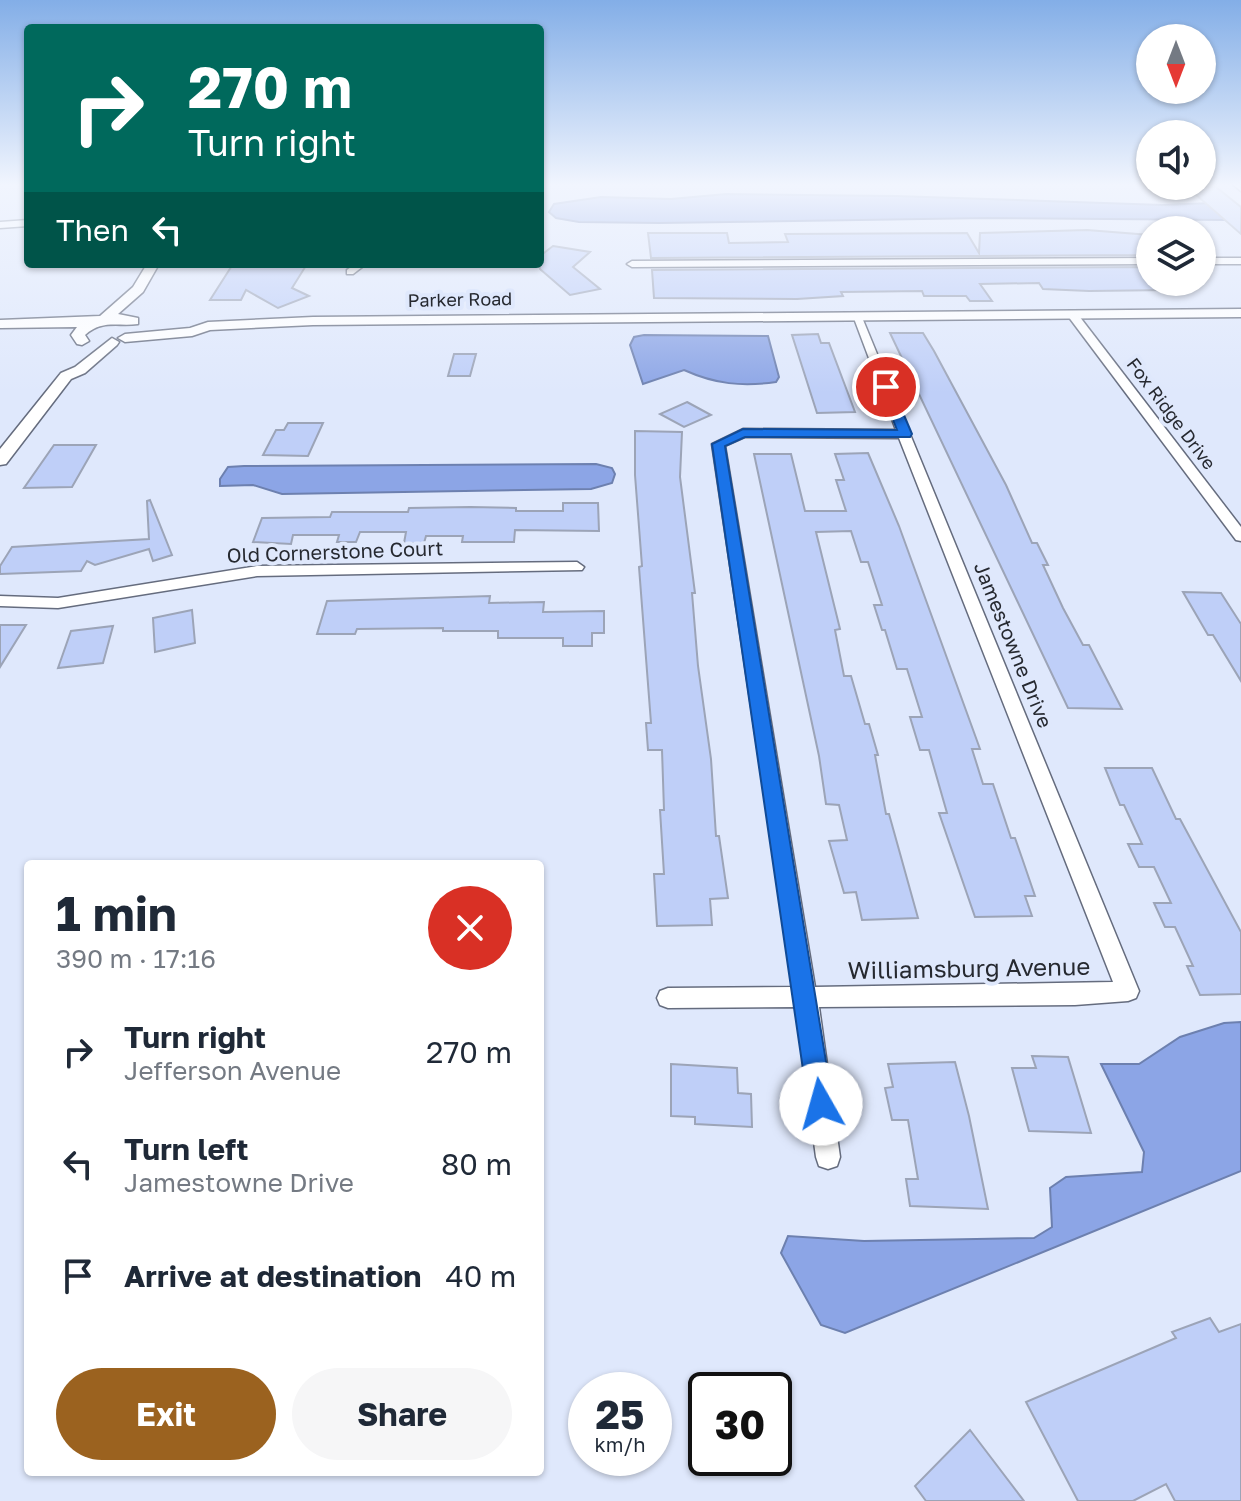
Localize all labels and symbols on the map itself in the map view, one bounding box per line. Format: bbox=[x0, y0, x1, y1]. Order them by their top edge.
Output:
north arrow bbox=[1136, 24, 1216, 104]
street label: Parker Road bbox=[407, 287, 513, 311]
pin bbox=[852, 353, 920, 421]
street label: Fox Ridge Drive bbox=[1123, 353, 1221, 474]
street label: Old Cornerstone Court bbox=[226, 535, 444, 567]
street label: Jamestowne Drive bbox=[970, 558, 1058, 731]
street label: Williamsburg Avenue bbox=[847, 951, 1091, 984]
position arrow bbox=[779, 1062, 863, 1146]
speed limit sign: 30 bbox=[688, 1372, 792, 1476]

